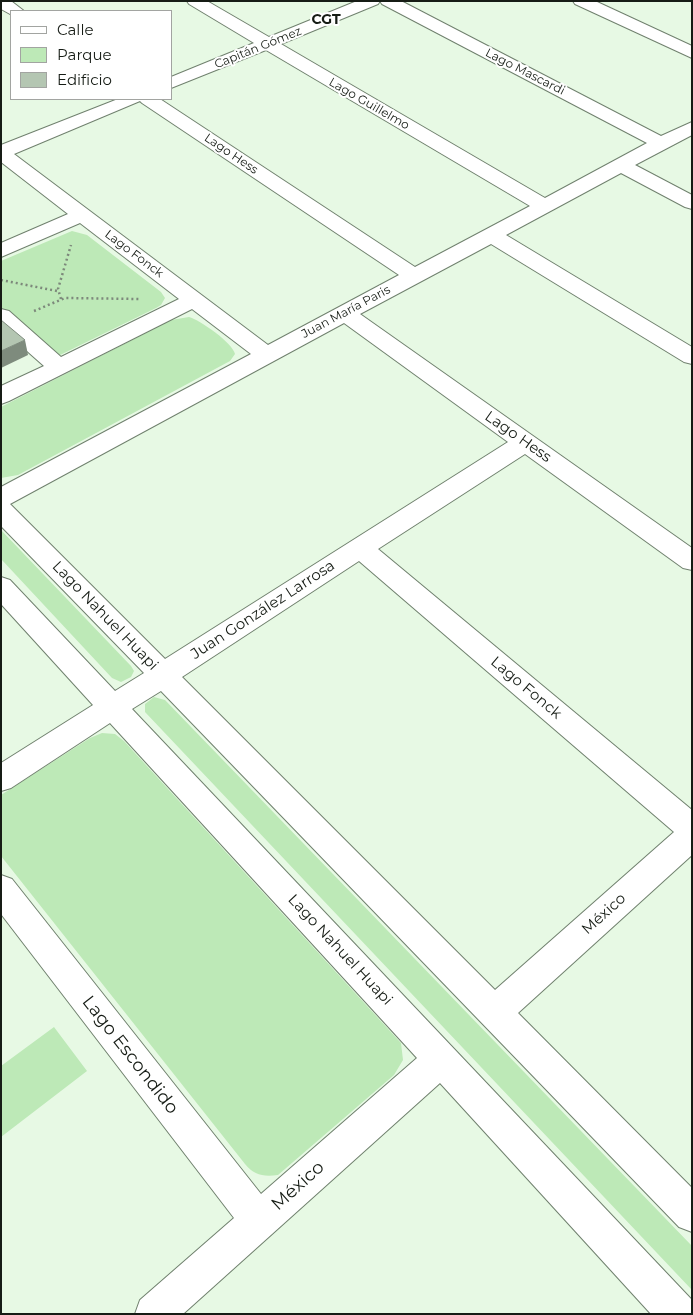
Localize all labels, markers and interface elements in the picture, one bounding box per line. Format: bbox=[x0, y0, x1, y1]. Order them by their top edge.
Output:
legend bbox=[10, 10, 172, 100]
district label: CGT bbox=[311, 12, 341, 28]
text: Calle bbox=[57, 20, 94, 39]
street label: Capitán Gómez bbox=[212, 24, 304, 72]
text: Parque bbox=[57, 45, 112, 64]
street label: Lago Mascardi bbox=[483, 46, 567, 98]
text: Edificio bbox=[57, 70, 112, 89]
street label: Lago Guillelmo bbox=[326, 75, 412, 133]
street label: Lago Hess bbox=[201, 131, 261, 177]
street label: Lago Fonck bbox=[102, 227, 166, 281]
street label: Juan María Paris bbox=[299, 283, 393, 341]
street label: Lago Hess bbox=[481, 407, 555, 467]
street label: Juan González Larrosa bbox=[188, 557, 338, 663]
street label: Lago Nahuel Huapi bbox=[48, 558, 162, 674]
street label: Lago Fonck bbox=[487, 653, 565, 723]
street label: México bbox=[578, 890, 630, 938]
street label: Lago Nahuel Huapi bbox=[284, 891, 396, 1009]
street label: Lago Escondido bbox=[77, 992, 183, 1118]
street label: México bbox=[267, 1157, 329, 1215]

